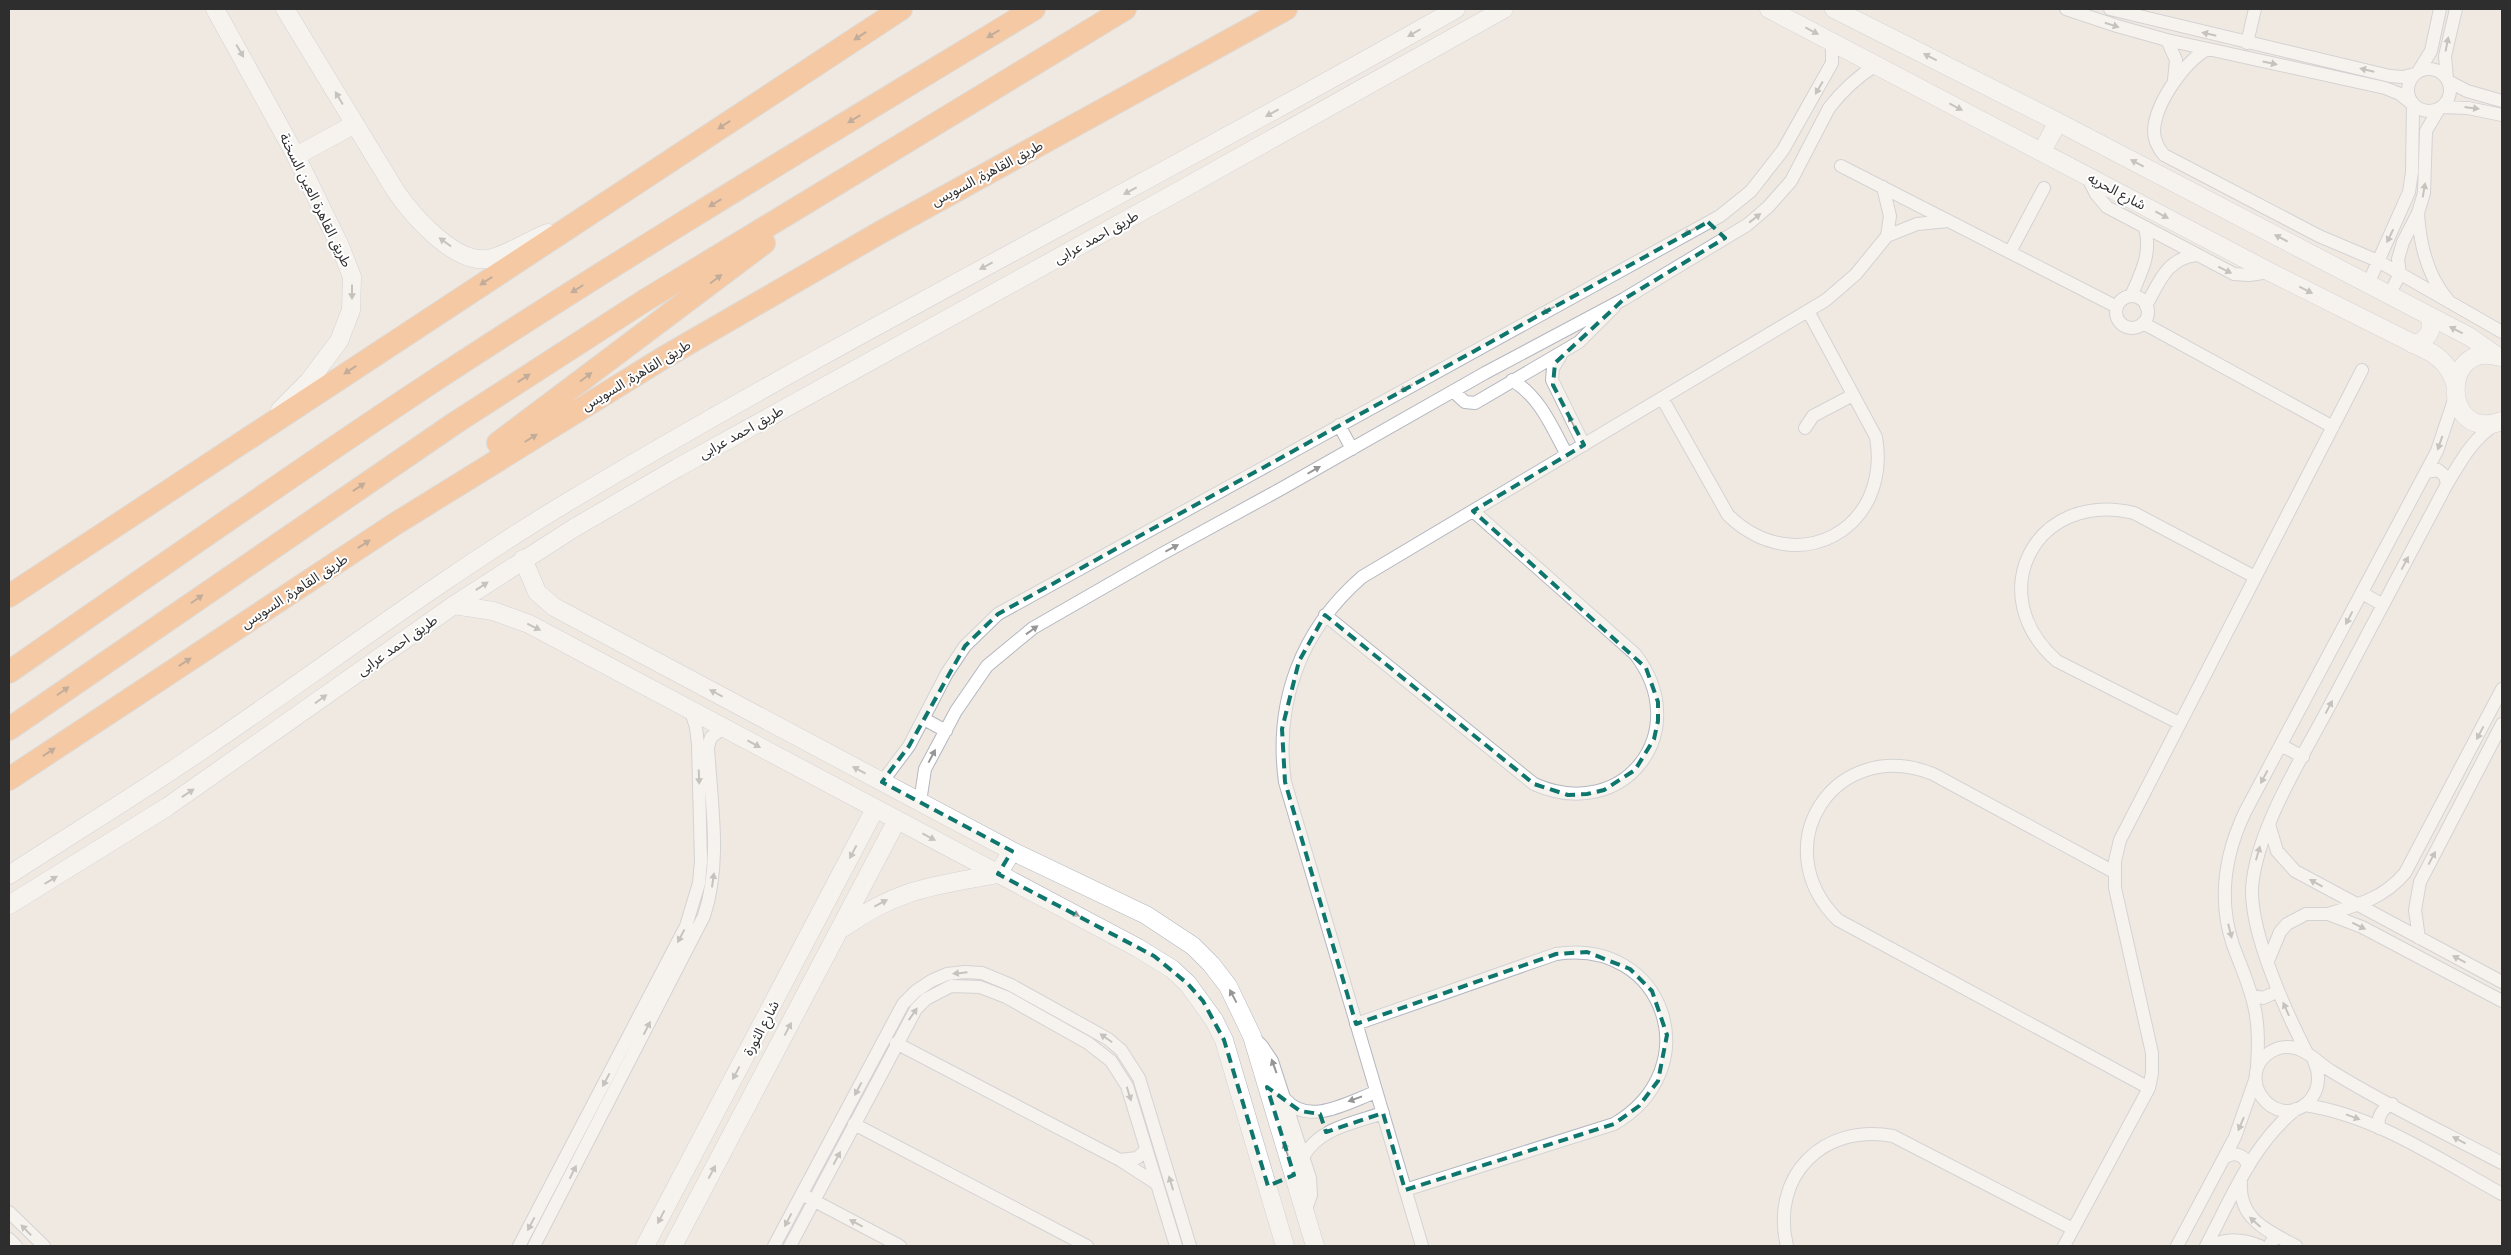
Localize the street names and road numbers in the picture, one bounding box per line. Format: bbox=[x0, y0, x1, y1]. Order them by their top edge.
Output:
street label: طريق القاهرة العين السخنة bbox=[275, 130, 356, 270]
street label: طريق القاهرة, السويس bbox=[928, 136, 1047, 211]
street label: شارع الحريه bbox=[2084, 168, 2149, 216]
street label: طريق احمد عرابى bbox=[1050, 206, 1142, 269]
street label: طريق القاهرة, السويس bbox=[578, 335, 694, 416]
street label: طريق احمد عرابى bbox=[695, 401, 787, 464]
street label: طريق القاهرة, السويس bbox=[237, 550, 352, 633]
street label: طريق احمد عرابى bbox=[353, 611, 441, 680]
street label: شارع الثورة bbox=[739, 997, 785, 1060]

